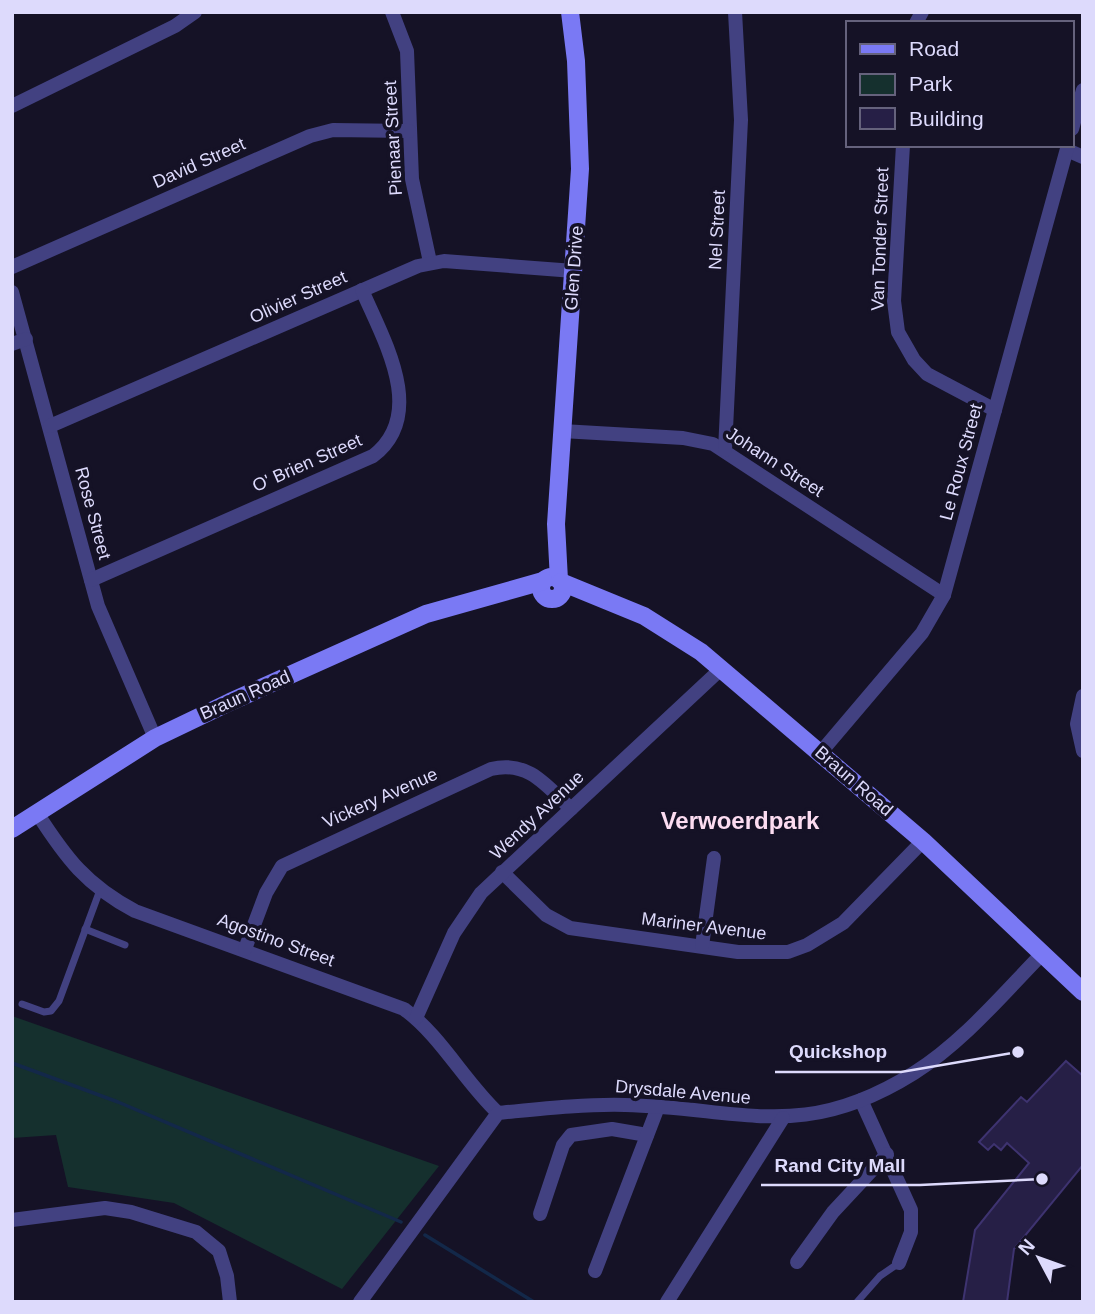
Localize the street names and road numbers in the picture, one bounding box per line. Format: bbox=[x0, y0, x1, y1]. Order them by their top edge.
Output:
street label: Pienaar Street bbox=[380, 80, 406, 196]
street label: David Street bbox=[150, 134, 248, 192]
street label: Van Tonder Street bbox=[868, 167, 892, 311]
street label: Nel Street bbox=[705, 190, 729, 270]
street label: Glen Drive bbox=[561, 225, 587, 311]
street label: Olivier Street bbox=[246, 267, 350, 327]
street label: Le Roux Street bbox=[936, 401, 986, 523]
street label: Johann Street bbox=[723, 423, 827, 501]
street label: O' Brien Street bbox=[249, 430, 365, 496]
street label: Rose Street bbox=[71, 465, 115, 561]
street label: Braun Road bbox=[197, 666, 293, 724]
street label: Braun Road bbox=[811, 742, 897, 820]
street label: Vickery Avenue bbox=[320, 764, 440, 832]
street label: Wendy Avenue bbox=[486, 767, 588, 863]
street label: Mariner Avenue bbox=[640, 908, 768, 944]
street label: Agostino Street bbox=[215, 910, 337, 970]
street label: Drysdale Avenue bbox=[615, 1076, 751, 1108]

